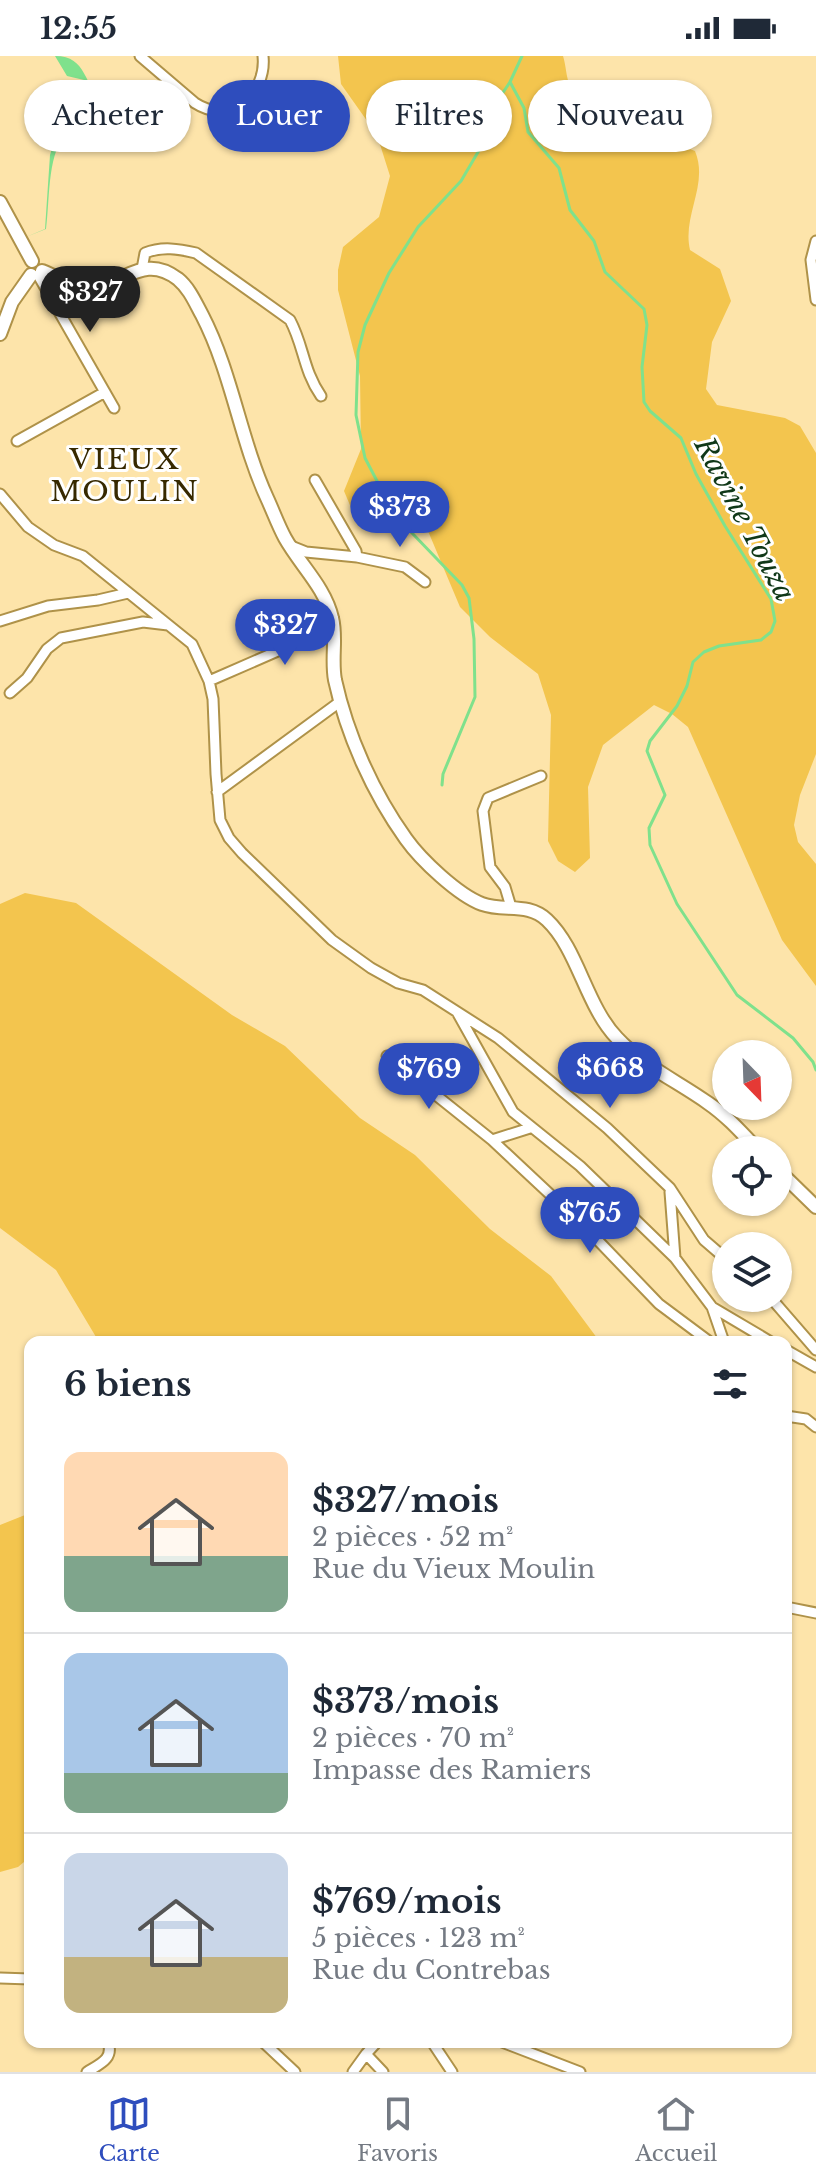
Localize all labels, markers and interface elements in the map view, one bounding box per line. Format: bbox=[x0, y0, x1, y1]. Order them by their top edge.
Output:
text: 12:55 bbox=[40, 10, 117, 47]
chip: Acheter bbox=[24, 80, 191, 152]
chip: Louer bbox=[207, 80, 350, 152]
chip: Filtres bbox=[366, 80, 512, 152]
chip: Nouveau bbox=[528, 80, 712, 152]
pin: $327 bbox=[43, 266, 137, 334]
text: $327 bbox=[58, 276, 122, 308]
water label: Ravine Touza bbox=[686, 430, 802, 607]
district label: VIEUX MOULIN bbox=[50, 442, 200, 509]
pin: $373 bbox=[353, 481, 447, 549]
text: $373 bbox=[368, 491, 432, 523]
pin: $327 bbox=[238, 599, 332, 667]
text: $327 bbox=[253, 609, 317, 641]
north arrow bbox=[712, 1040, 792, 1120]
map controls bbox=[712, 1040, 792, 1312]
pin: $668 bbox=[563, 1042, 657, 1110]
pin: $769 bbox=[382, 1043, 476, 1111]
text: $668 bbox=[576, 1052, 644, 1084]
text: $769 bbox=[396, 1053, 462, 1085]
button: locate bbox=[712, 1136, 792, 1216]
pin: $765 bbox=[543, 1187, 637, 1255]
text: $765 bbox=[558, 1197, 622, 1229]
button: layers bbox=[712, 1232, 792, 1312]
icon: filters bbox=[708, 1362, 752, 1406]
text: 6 biens bbox=[64, 1363, 192, 1405]
text: $327/mois bbox=[312, 1479, 499, 1521]
icon: home bbox=[128, 1484, 224, 1580]
text: 2 pièces · 52 m² bbox=[312, 1521, 513, 1553]
text: Rue du Vieux Moulin bbox=[312, 1553, 595, 1585]
text: $373/mois bbox=[312, 1680, 499, 1722]
icon: home bbox=[128, 1685, 224, 1781]
text: 2 pièces · 70 m² bbox=[312, 1722, 514, 1754]
text: Impasse des Ramiers bbox=[312, 1754, 591, 1786]
text: $769/mois bbox=[312, 1880, 502, 1922]
icon: home bbox=[128, 1885, 224, 1981]
text: 5 pièces · 123 m² bbox=[312, 1922, 525, 1954]
text: Rue du Contrebas bbox=[312, 1954, 551, 1986]
tab: Carte bbox=[99, 2092, 160, 2167]
tab: Favoris bbox=[357, 2092, 438, 2167]
tab: Accueil bbox=[635, 2092, 717, 2167]

